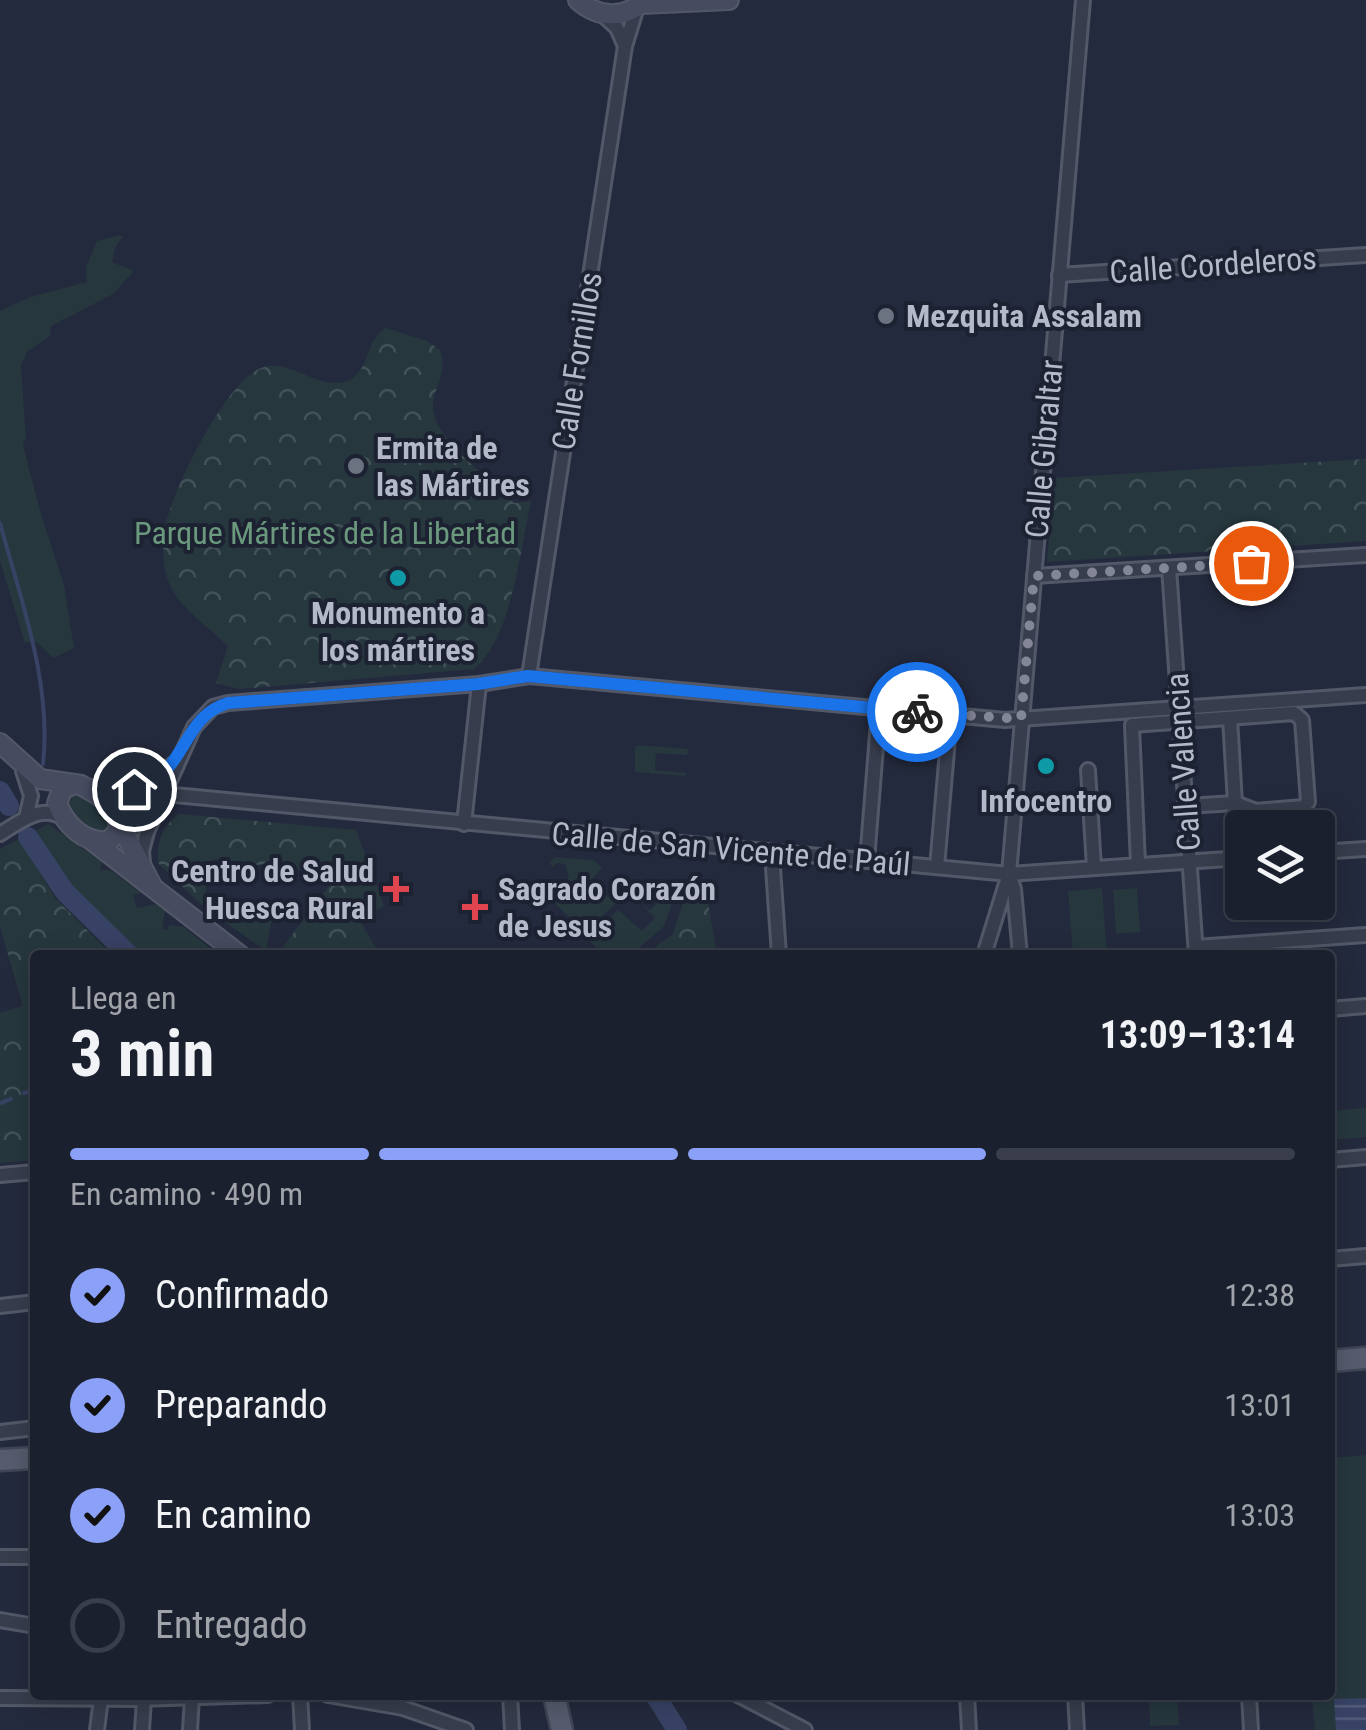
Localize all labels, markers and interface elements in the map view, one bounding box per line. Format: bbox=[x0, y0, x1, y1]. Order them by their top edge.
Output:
street label: Calle Cordeleros bbox=[1108, 239, 1318, 291]
street label: Calle Fornillos bbox=[544, 269, 610, 453]
place label: Mezquita Assalam bbox=[906, 297, 1142, 335]
marker: Mezquita Assalam bbox=[875, 305, 897, 327]
street label: Calle Gibraltar bbox=[1017, 358, 1071, 540]
place label: Ermita de las Mártires bbox=[376, 429, 530, 504]
marker: Ermita de las Mártires bbox=[345, 455, 367, 477]
park label: Parque Mártires de la Libertad bbox=[134, 514, 516, 552]
pin bbox=[1209, 521, 1294, 606]
icon: bag bbox=[1224, 536, 1279, 591]
marker: Monumento a los mártires bbox=[387, 567, 409, 589]
place label: Monumento a los mártires bbox=[311, 594, 485, 669]
courier bbox=[867, 662, 967, 762]
street label: Calle Valencia bbox=[1158, 672, 1208, 852]
icon: bike bbox=[890, 685, 945, 740]
pin bbox=[92, 747, 177, 832]
marker: Infocentro bbox=[1035, 755, 1057, 777]
icon: home bbox=[107, 762, 162, 817]
place label: Infocentro bbox=[980, 782, 1112, 820]
map controls bbox=[1225, 810, 1335, 920]
button: layers bbox=[1225, 810, 1335, 920]
street label: Calle de San Vicente de Paúl bbox=[550, 814, 912, 884]
place label: Centro de Salud Huesca Rural bbox=[171, 852, 374, 927]
place label: Sagrado Corazón de Jesus bbox=[498, 870, 716, 945]
marker: Centro de Salud Huesca Rural bbox=[383, 876, 409, 902]
marker: Sagrado Corazón de Jesus bbox=[462, 894, 488, 920]
text: Llega en bbox=[70, 979, 177, 1017]
text: 13:09–13:14 bbox=[1100, 1013, 1295, 1057]
text: 3 min bbox=[70, 1016, 214, 1092]
text: En camino · 490 m bbox=[70, 1175, 303, 1213]
icon: check bbox=[70, 1268, 125, 1323]
text: Confirmado bbox=[155, 1273, 329, 1317]
text: 12:38 bbox=[1224, 1276, 1295, 1314]
icon: check bbox=[70, 1378, 125, 1433]
text: Preparando bbox=[155, 1383, 327, 1427]
text: 13:01 bbox=[1224, 1386, 1295, 1424]
icon: check bbox=[70, 1488, 125, 1543]
text: En camino bbox=[155, 1493, 312, 1537]
text: 13:03 bbox=[1224, 1496, 1295, 1534]
text: Entregado bbox=[155, 1603, 307, 1647]

